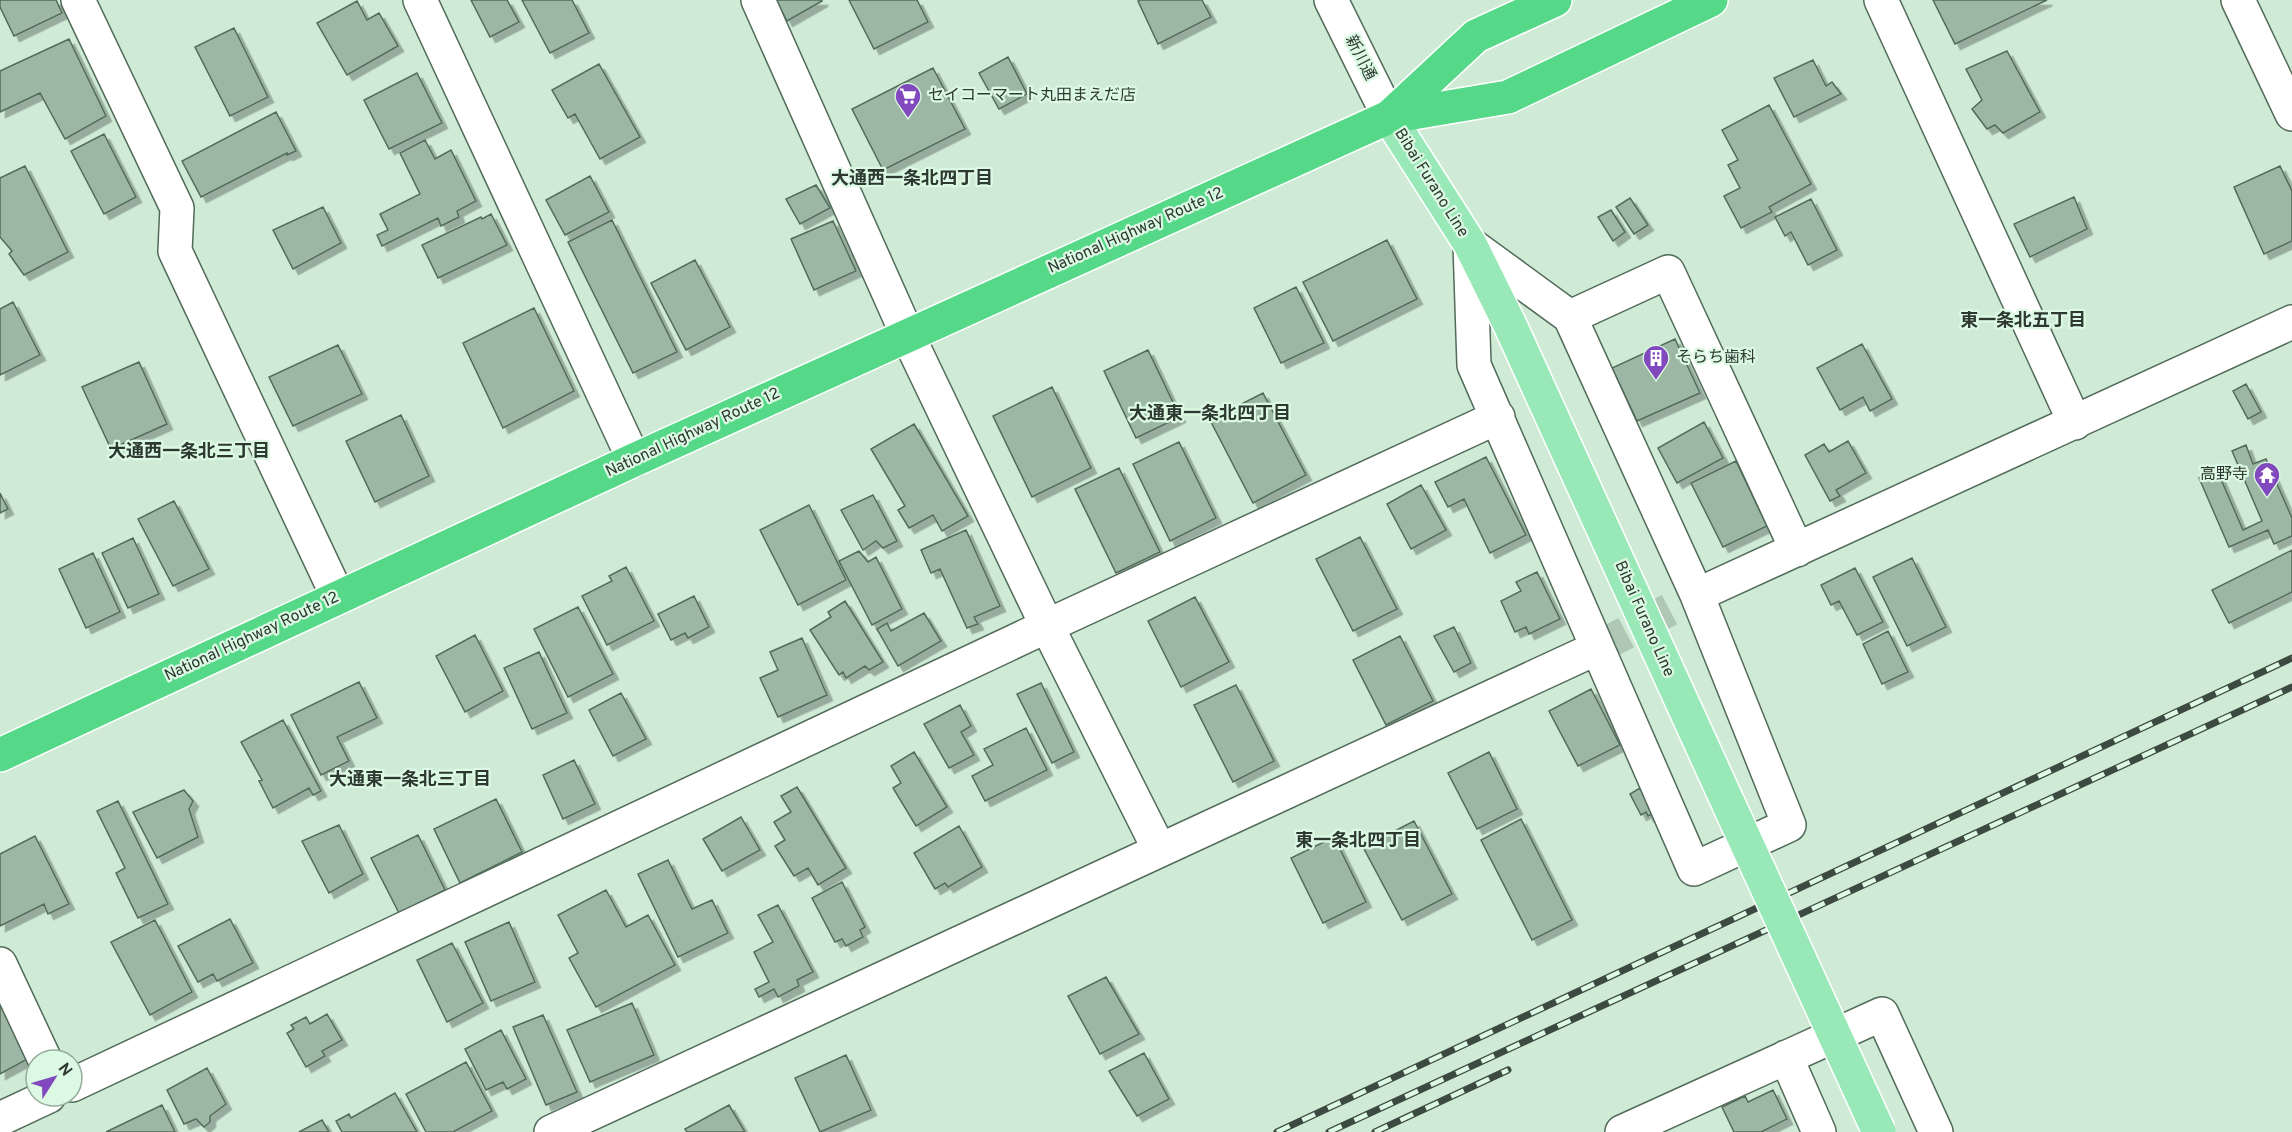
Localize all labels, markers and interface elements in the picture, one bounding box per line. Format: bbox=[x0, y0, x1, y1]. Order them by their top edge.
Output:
street label: 新川通 bbox=[1340, 32, 1380, 84]
supermarket icon: セイコーマート丸田まえだ店 bbox=[893, 81, 923, 119]
place label: セイコーマート丸田まえだ店 bbox=[928, 86, 1136, 106]
street label: Bibai Furano Line bbox=[1389, 125, 1473, 241]
district label: 大通西一条北四丁目 bbox=[831, 168, 993, 191]
street label: National Highway Route 12 bbox=[1045, 183, 1227, 279]
district label: 東一条北五丁目 bbox=[1960, 310, 2086, 333]
building icon: そらち歯科 bbox=[1641, 343, 1671, 381]
place label: そらち歯科 bbox=[1676, 348, 1756, 368]
street label: National Highway Route 12 bbox=[603, 384, 783, 482]
district label: 大通東一条北四丁目 bbox=[1129, 403, 1291, 426]
district label: 大通西一条北三丁目 bbox=[108, 441, 270, 464]
temple icon: 高野寺 bbox=[2252, 460, 2282, 498]
place label: 高野寺 bbox=[2200, 465, 2248, 485]
street label: Bibai Furano Line bbox=[1609, 558, 1679, 680]
street label: National Highway Route 12 bbox=[162, 588, 342, 686]
district label: 大通東一条北三丁目 bbox=[329, 769, 491, 792]
district label: 東一条北四丁目 bbox=[1295, 830, 1421, 853]
north arrow bbox=[24, 1048, 84, 1108]
text: N bbox=[53, 1060, 76, 1081]

